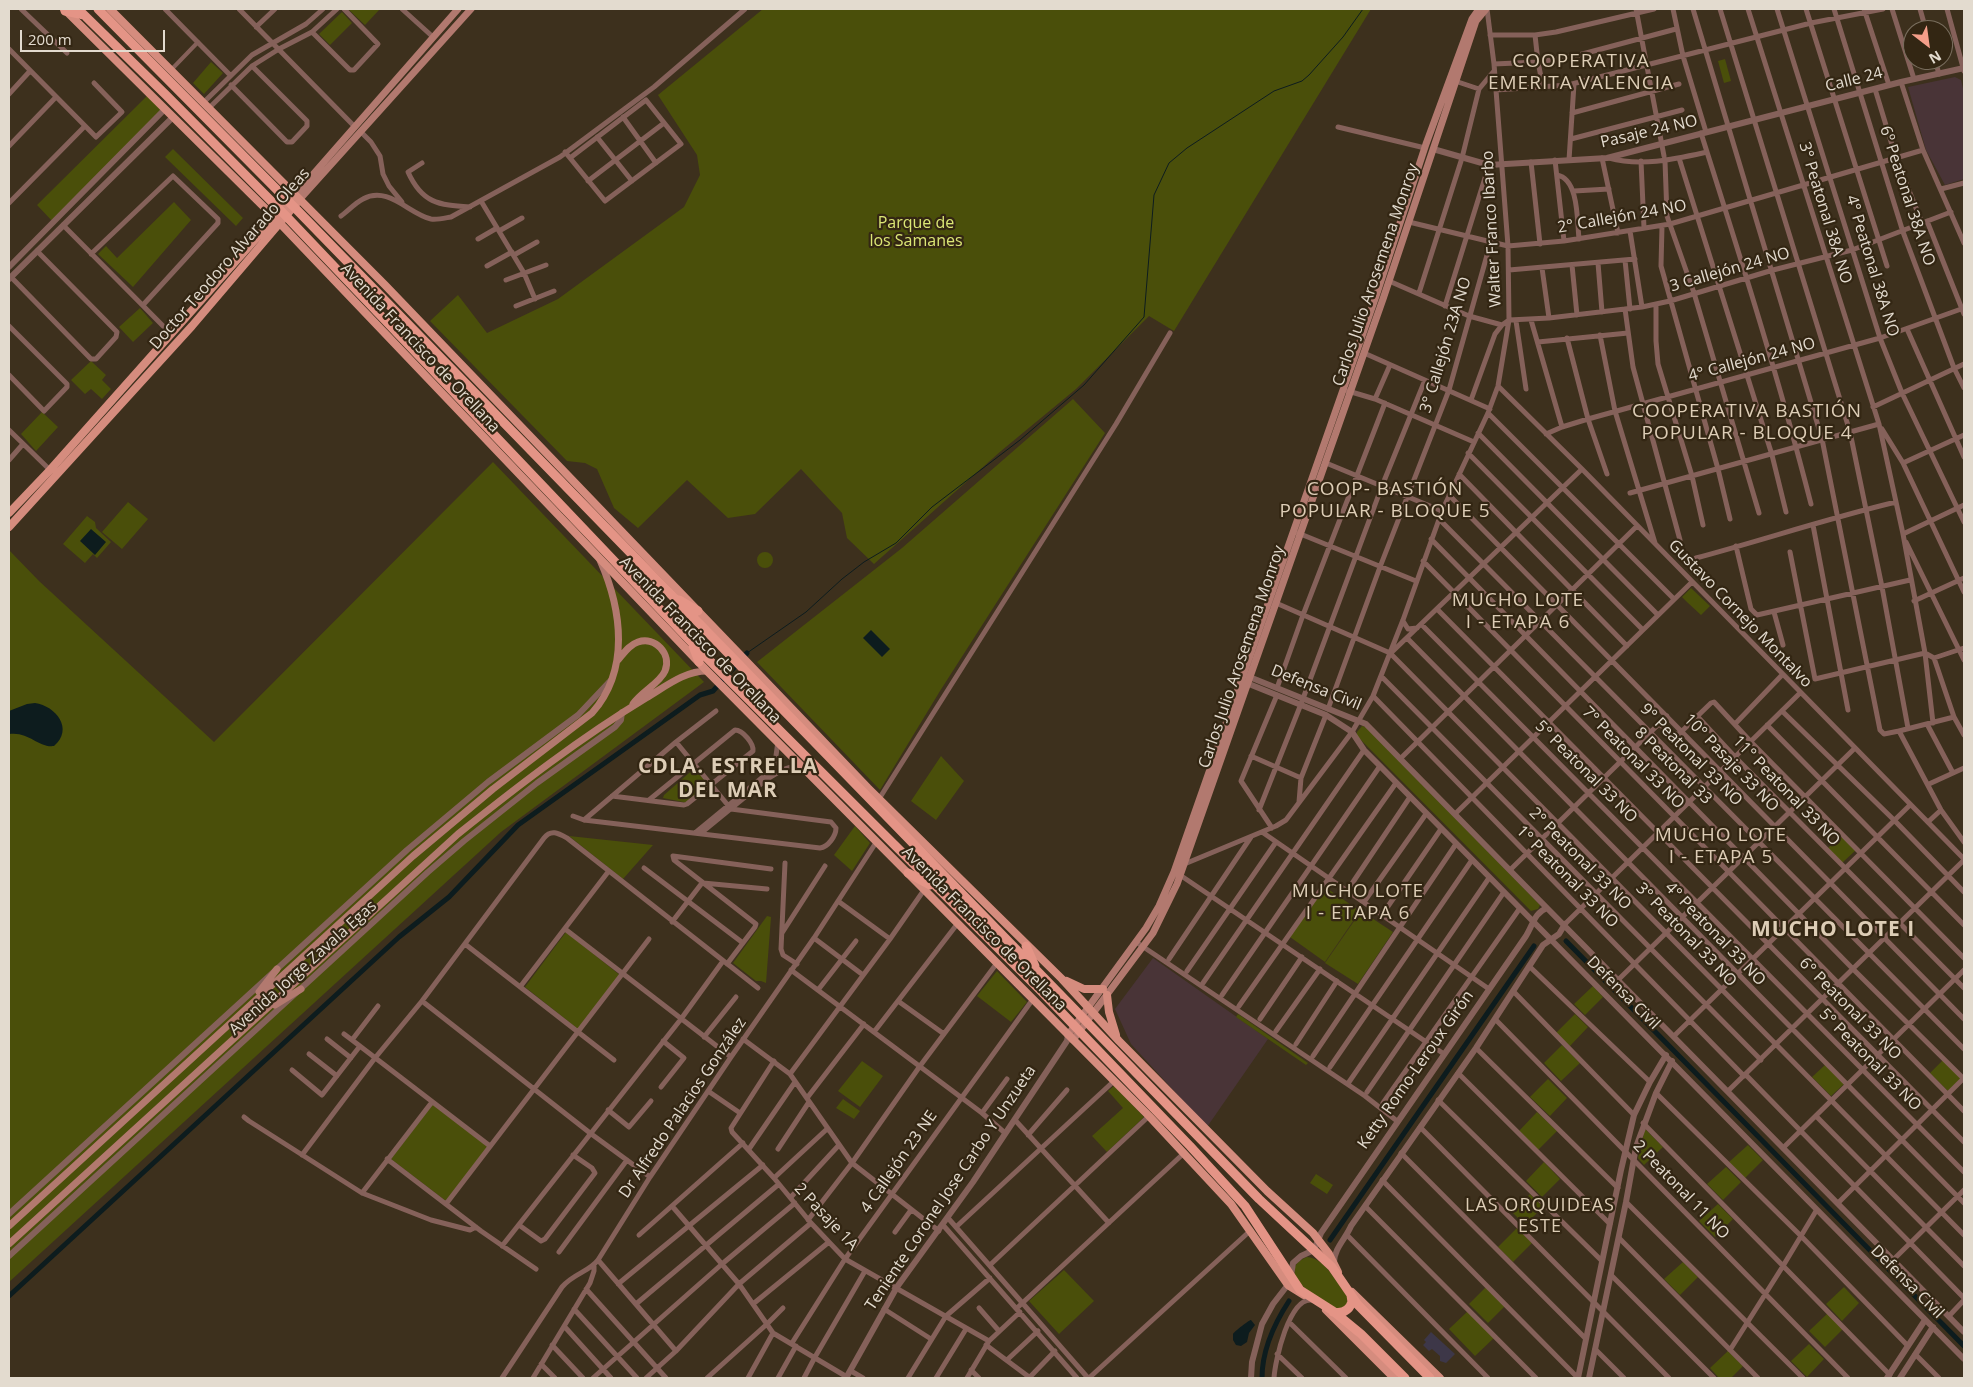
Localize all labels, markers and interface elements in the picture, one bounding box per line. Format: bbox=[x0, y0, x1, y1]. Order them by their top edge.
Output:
scale bar bbox=[22, 20, 168, 52]
north arrow bbox=[1903, 20, 1953, 70]
text: 200 m bbox=[28, 29, 72, 49]
text: N bbox=[1926, 46, 1945, 69]
district label: COOPERATIVA EMERITA VALENCIA bbox=[1486, 51, 1676, 95]
street label: Calle 24 bbox=[1823, 64, 1885, 96]
street label: Pasaje 24 NO bbox=[1599, 111, 1699, 153]
street label: 6º Peatonal 38A NO bbox=[1875, 124, 1939, 268]
street label: 3° Peatonal 38A NO bbox=[1794, 140, 1856, 286]
street label: Walter Franco Ibarbo bbox=[1478, 150, 1506, 308]
street label: Carlos Julio Arosemena Monroy bbox=[1329, 161, 1423, 389]
street label: Doctor Teodoro Alvarado Oleas bbox=[146, 164, 314, 354]
street label: 4° Peatonal 38A NO bbox=[1841, 193, 1903, 339]
street label: 2° Callejón 24 NO bbox=[1556, 196, 1688, 238]
park label: Parque de los Samanes bbox=[869, 213, 963, 251]
street label: 3 Callejón 24 NO bbox=[1668, 244, 1792, 296]
street label: Avenida Francisco de Orellana bbox=[336, 259, 504, 437]
street label: 3° Callejón 23A NO bbox=[1416, 275, 1476, 415]
street label: 4° Callejón 24 NO bbox=[1686, 334, 1818, 386]
district label: COOPERATIVA BASTIÓN POPULAR - BLOQUE 4 bbox=[1630, 401, 1864, 445]
district label: COOP- BASTIÓN POPULAR - BLOQUE 5 bbox=[1277, 479, 1493, 523]
street label: Gustavo Cornejo Montalvo bbox=[1664, 536, 1816, 692]
street label: Carlos Julio Arosemena Monroy bbox=[1195, 543, 1289, 771]
street label: Avenida Francisco de Orellana bbox=[615, 553, 785, 727]
district label: MUCHO LOTE I - ETAPA 6 bbox=[1451, 590, 1585, 634]
street label: Defensa Civil bbox=[1268, 661, 1364, 715]
street label: 9° Peatonal 33 NO bbox=[1636, 700, 1746, 810]
street label: 7° Peatonal 33 NO bbox=[1578, 703, 1688, 813]
street label: 10° Pasaje 33 NO bbox=[1679, 710, 1783, 816]
street label: 5° Peatonal 33 NO bbox=[1531, 717, 1641, 827]
street label: 8 Peatonal 33 bbox=[1630, 723, 1716, 809]
street label: 11° Peatonal 33 NO bbox=[1728, 732, 1844, 850]
district label: CDLA. ESTRELLA DEL MAR bbox=[636, 754, 820, 804]
street label: 2° Peatonal 33 NO bbox=[1525, 804, 1635, 914]
street label: 1° Peatonal 33 NO bbox=[1512, 822, 1622, 932]
district label: MUCHO LOTE I - ETAPA 5 bbox=[1654, 825, 1788, 869]
street label: Avenida Francisco de Orellana bbox=[898, 843, 1070, 1015]
street label: 4° Peatonal 33 NO bbox=[1661, 878, 1769, 990]
street label: 3° Peatonal 33 NO bbox=[1632, 879, 1740, 991]
district label: MUCHO LOTE I - ETAPA 6 bbox=[1291, 881, 1425, 925]
street label: Avenida Jorge Zavala Egas bbox=[225, 897, 381, 1039]
district label: MUCHO LOTE I bbox=[1749, 917, 1917, 943]
street label: Defensa Civil bbox=[1582, 952, 1664, 1034]
street label: 6° Peatonal 33 NO bbox=[1795, 954, 1905, 1064]
street label: Ketty Romo-Leroux Girón bbox=[1354, 987, 1478, 1153]
street label: 5° Peatonal 33 NO bbox=[1815, 1005, 1925, 1115]
street label: Dr Alfredo Palacios González bbox=[615, 1014, 751, 1202]
street label: Teniente Coronel Jose Carbo Y Unzueta bbox=[862, 1062, 1040, 1314]
street label: 4 Callejón 23 NE bbox=[857, 1107, 941, 1217]
street label: 2 Peatonal 11 NO bbox=[1629, 1137, 1733, 1243]
street label: 2 Pasaje 1A bbox=[790, 1179, 862, 1255]
district label: LAS ORQUIDEAS ESTE bbox=[1463, 1195, 1617, 1238]
street label: Defensa Civil bbox=[1866, 1241, 1948, 1323]

